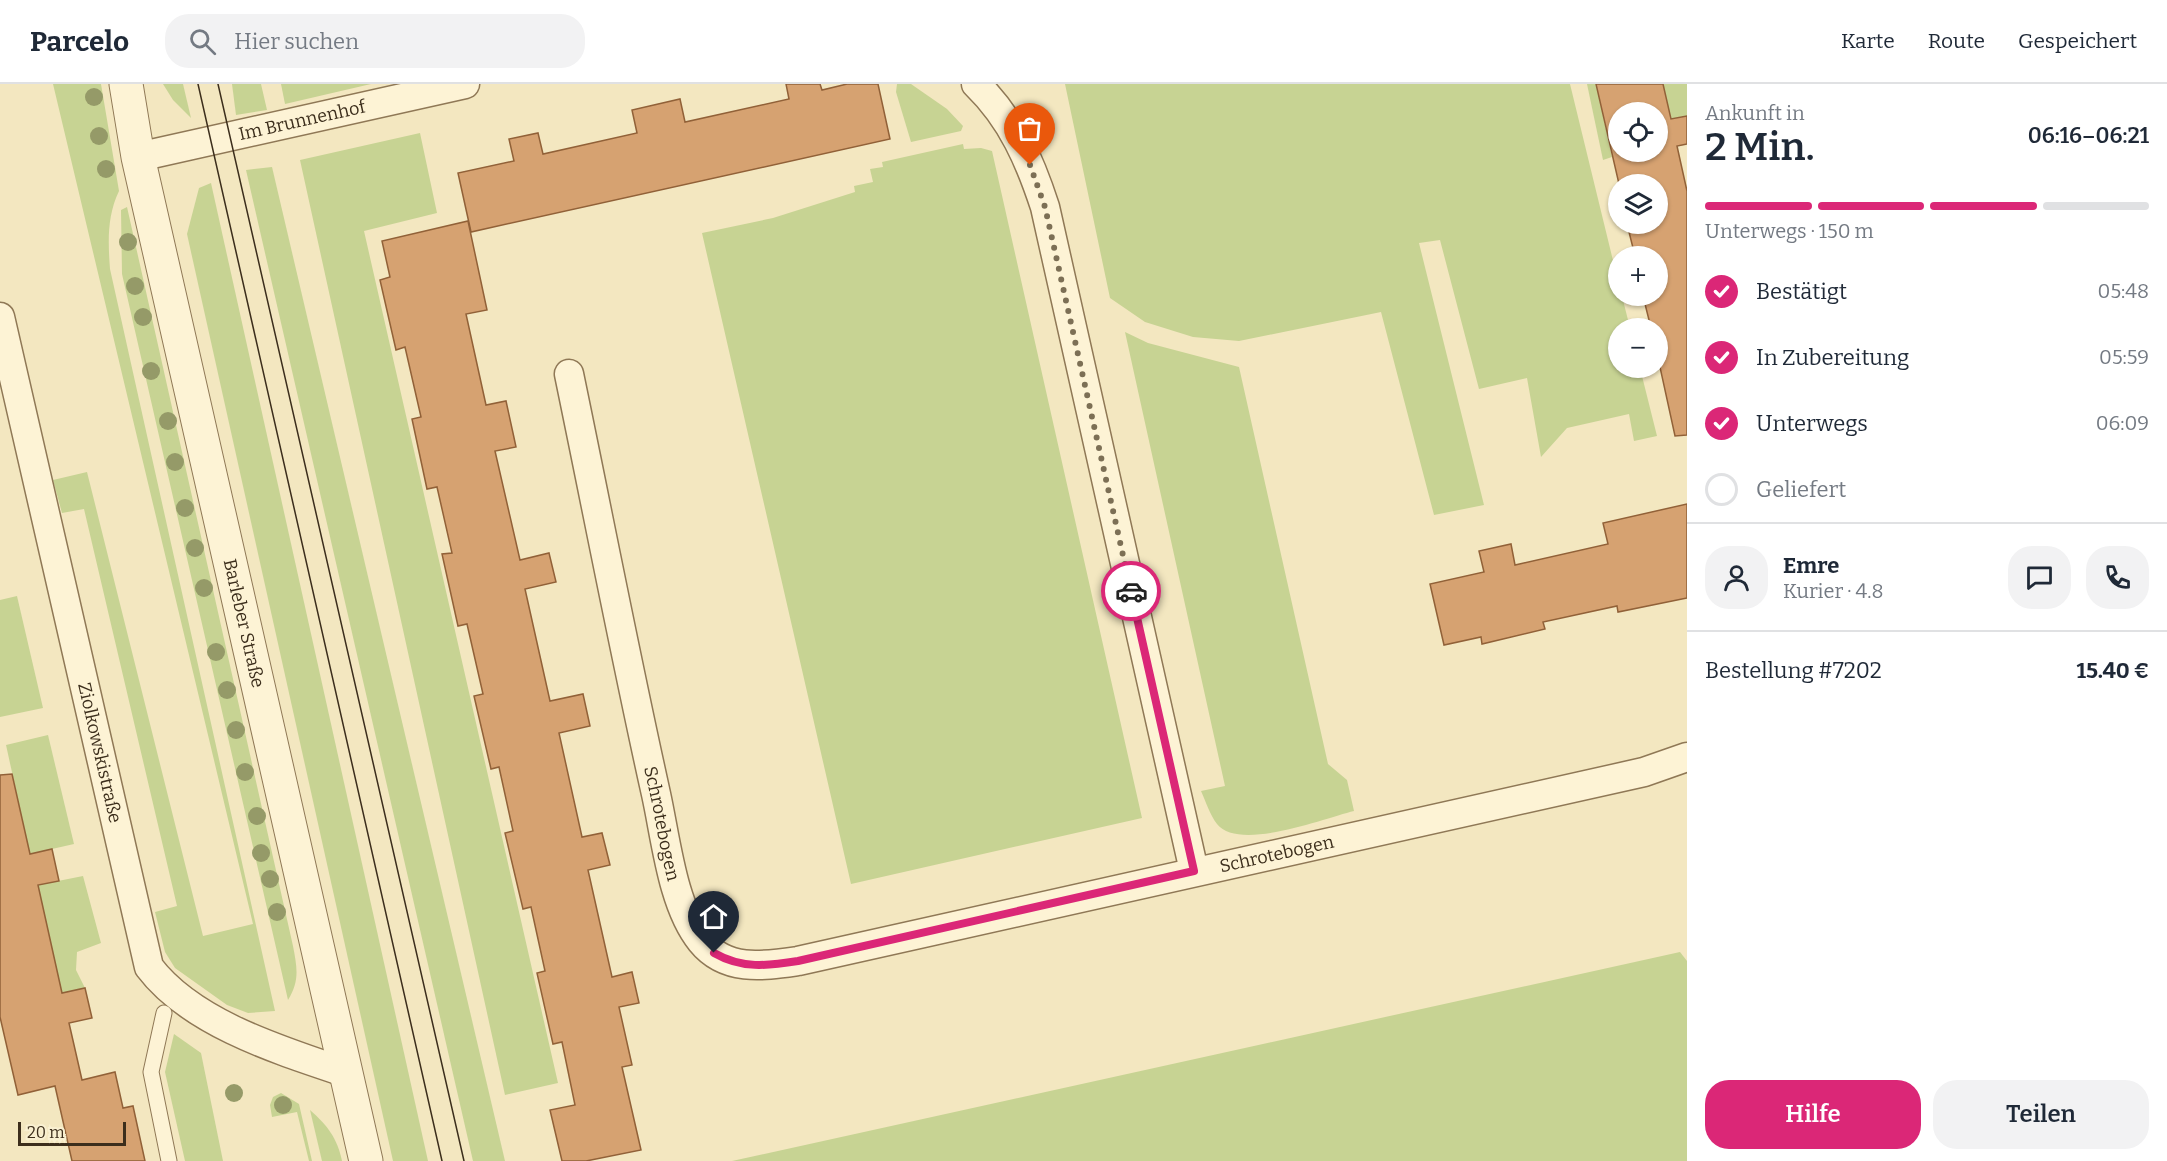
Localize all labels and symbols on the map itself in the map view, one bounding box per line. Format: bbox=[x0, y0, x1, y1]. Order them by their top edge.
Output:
street label: Im Brunnenhof bbox=[236, 95, 369, 145]
pin bbox=[1004, 103, 1055, 165]
street label: Barleber Straße bbox=[219, 557, 269, 690]
courier bbox=[1101, 561, 1161, 621]
street label: Ziolkowskistraße bbox=[73, 680, 127, 825]
street label: Schrotebogen bbox=[639, 764, 685, 884]
street label: Schrotebogen bbox=[1217, 830, 1337, 877]
pin bbox=[688, 891, 739, 953]
scale bar bbox=[18, 1119, 126, 1146]

